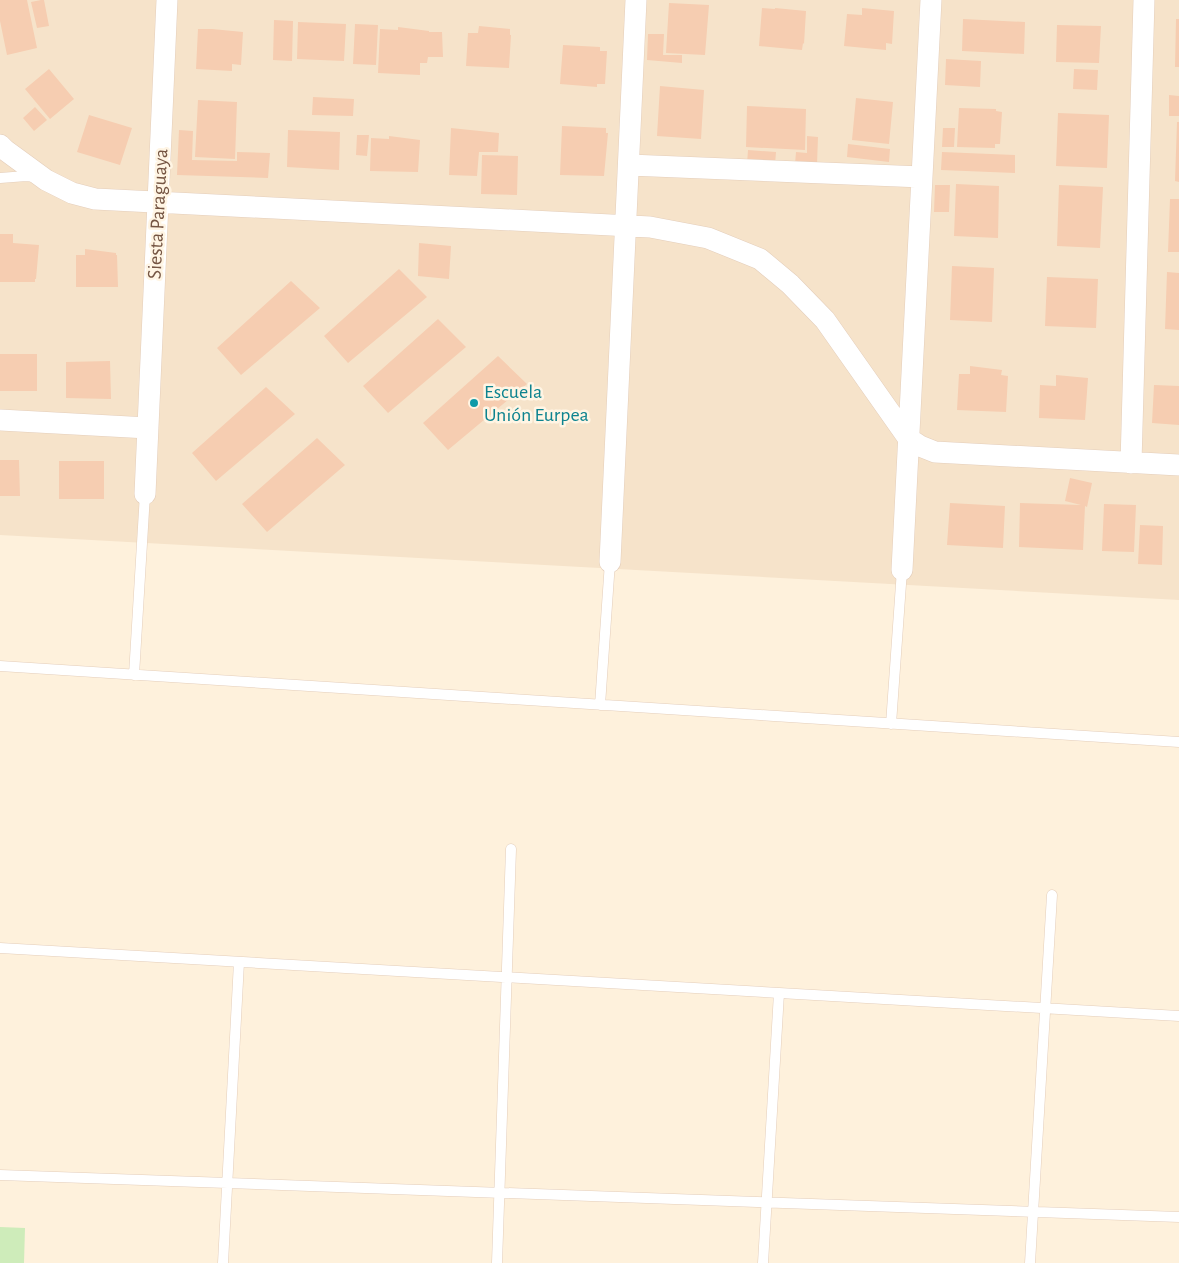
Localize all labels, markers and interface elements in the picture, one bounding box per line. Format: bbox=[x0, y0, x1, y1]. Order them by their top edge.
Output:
street label: Siesta Paraguaya bbox=[145, 148, 171, 280]
place label: Escuela Unión Eurpea bbox=[484, 382, 589, 425]
marker: Escuela Unión Eurpea bbox=[468, 397, 480, 409]

